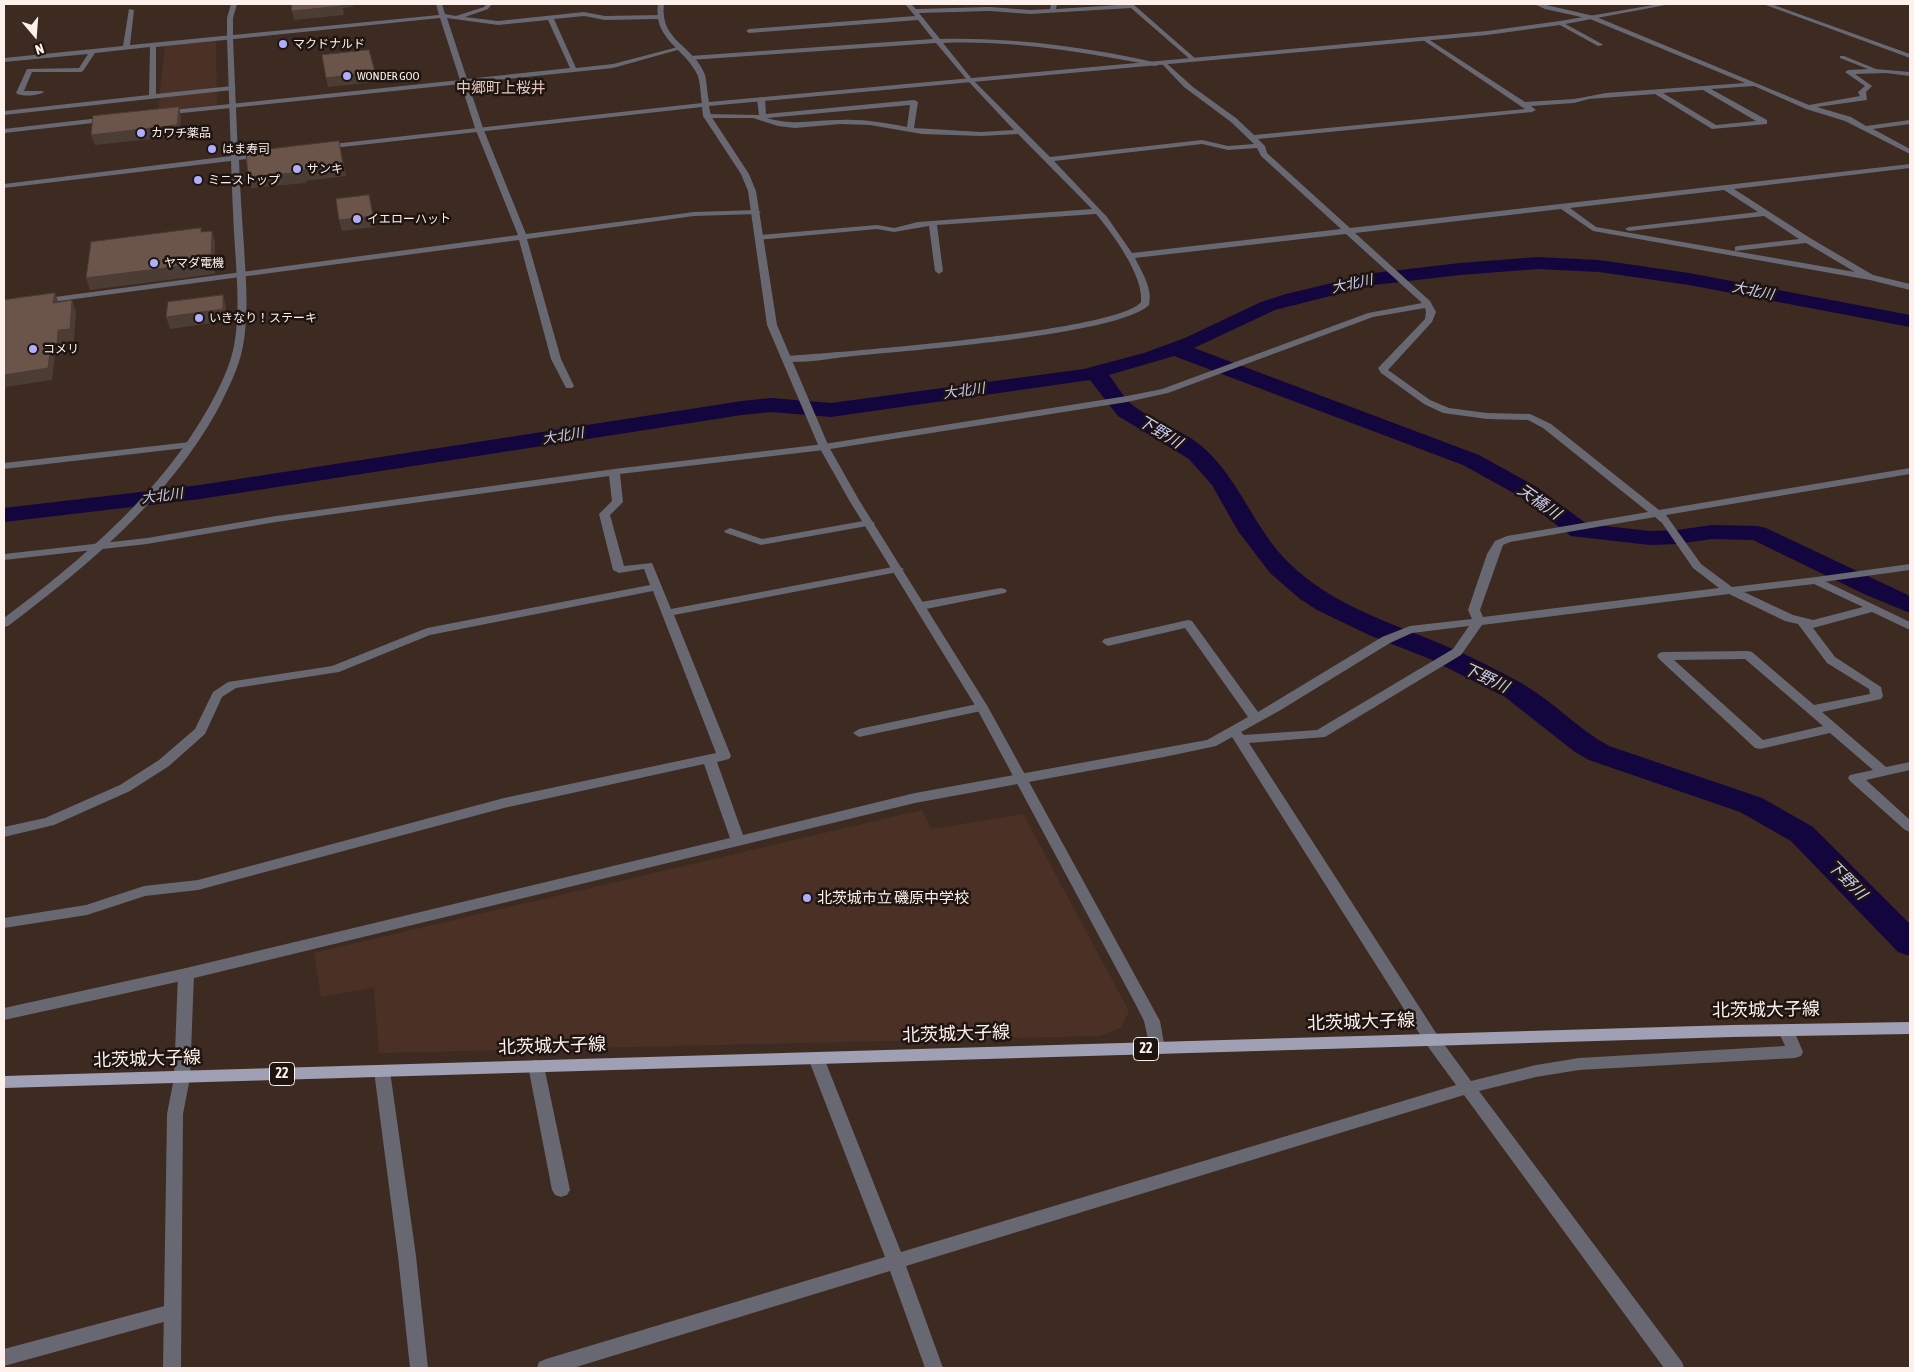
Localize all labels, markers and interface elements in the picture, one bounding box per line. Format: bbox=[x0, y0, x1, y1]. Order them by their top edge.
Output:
north arrow bbox=[10, 10, 60, 60]
place label: マクドナルド bbox=[293, 37, 365, 51]
marker: マクドナルド bbox=[277, 38, 289, 50]
text: N bbox=[33, 40, 46, 58]
place label: WONDER GOO bbox=[357, 69, 420, 83]
marker: WONDER GOO bbox=[341, 70, 353, 82]
district label: 中郷町上桜井 bbox=[456, 79, 546, 97]
place label: カワチ薬品 bbox=[151, 126, 211, 140]
marker: カワチ薬品 bbox=[135, 127, 147, 139]
place label: はま寿司 bbox=[222, 142, 270, 156]
marker: はま寿司 bbox=[206, 143, 218, 155]
place label: サンキ bbox=[307, 162, 343, 176]
marker: サンキ bbox=[291, 163, 303, 175]
place label: ミニストップ bbox=[208, 173, 280, 187]
marker: ミニストップ bbox=[192, 174, 204, 186]
place label: イエローハット bbox=[367, 212, 451, 226]
marker: イエローハット bbox=[351, 213, 363, 225]
place label: ヤマダ電機 bbox=[164, 256, 224, 270]
marker: ヤマダ電機 bbox=[148, 257, 160, 269]
water label: 大北川 bbox=[1330, 271, 1374, 297]
water label: 大北川 bbox=[1731, 279, 1775, 303]
place label: いきなり！ステーキ bbox=[209, 311, 317, 325]
marker: いきなり！ステーキ bbox=[193, 312, 205, 324]
place label: コメリ bbox=[43, 342, 79, 356]
marker: コメリ bbox=[27, 343, 39, 355]
water label: 大北川 bbox=[942, 380, 986, 402]
water label: 下野川 bbox=[1134, 411, 1186, 453]
water label: 大北川 bbox=[541, 424, 585, 448]
water label: 天橋川 bbox=[1514, 480, 1564, 524]
water label: 大北川 bbox=[140, 485, 184, 507]
water label: 下野川 bbox=[1460, 659, 1512, 697]
water label: 下野川 bbox=[1823, 856, 1871, 904]
place label: 北茨城市立 磯原中学校 bbox=[817, 889, 969, 907]
marker: 北茨城市立 磯原中学校 bbox=[801, 892, 813, 904]
street label: 北茨城大子線 bbox=[1712, 998, 1820, 1022]
street label: 北茨城大子線 bbox=[1307, 1009, 1415, 1035]
street label: 北茨城大子線 bbox=[902, 1021, 1010, 1047]
street label: 北茨城大子線 bbox=[498, 1033, 606, 1059]
road number: 22 bbox=[1134, 1038, 1158, 1060]
street label: 北茨城大子線 bbox=[93, 1046, 201, 1072]
road number: 22 bbox=[270, 1062, 294, 1086]

